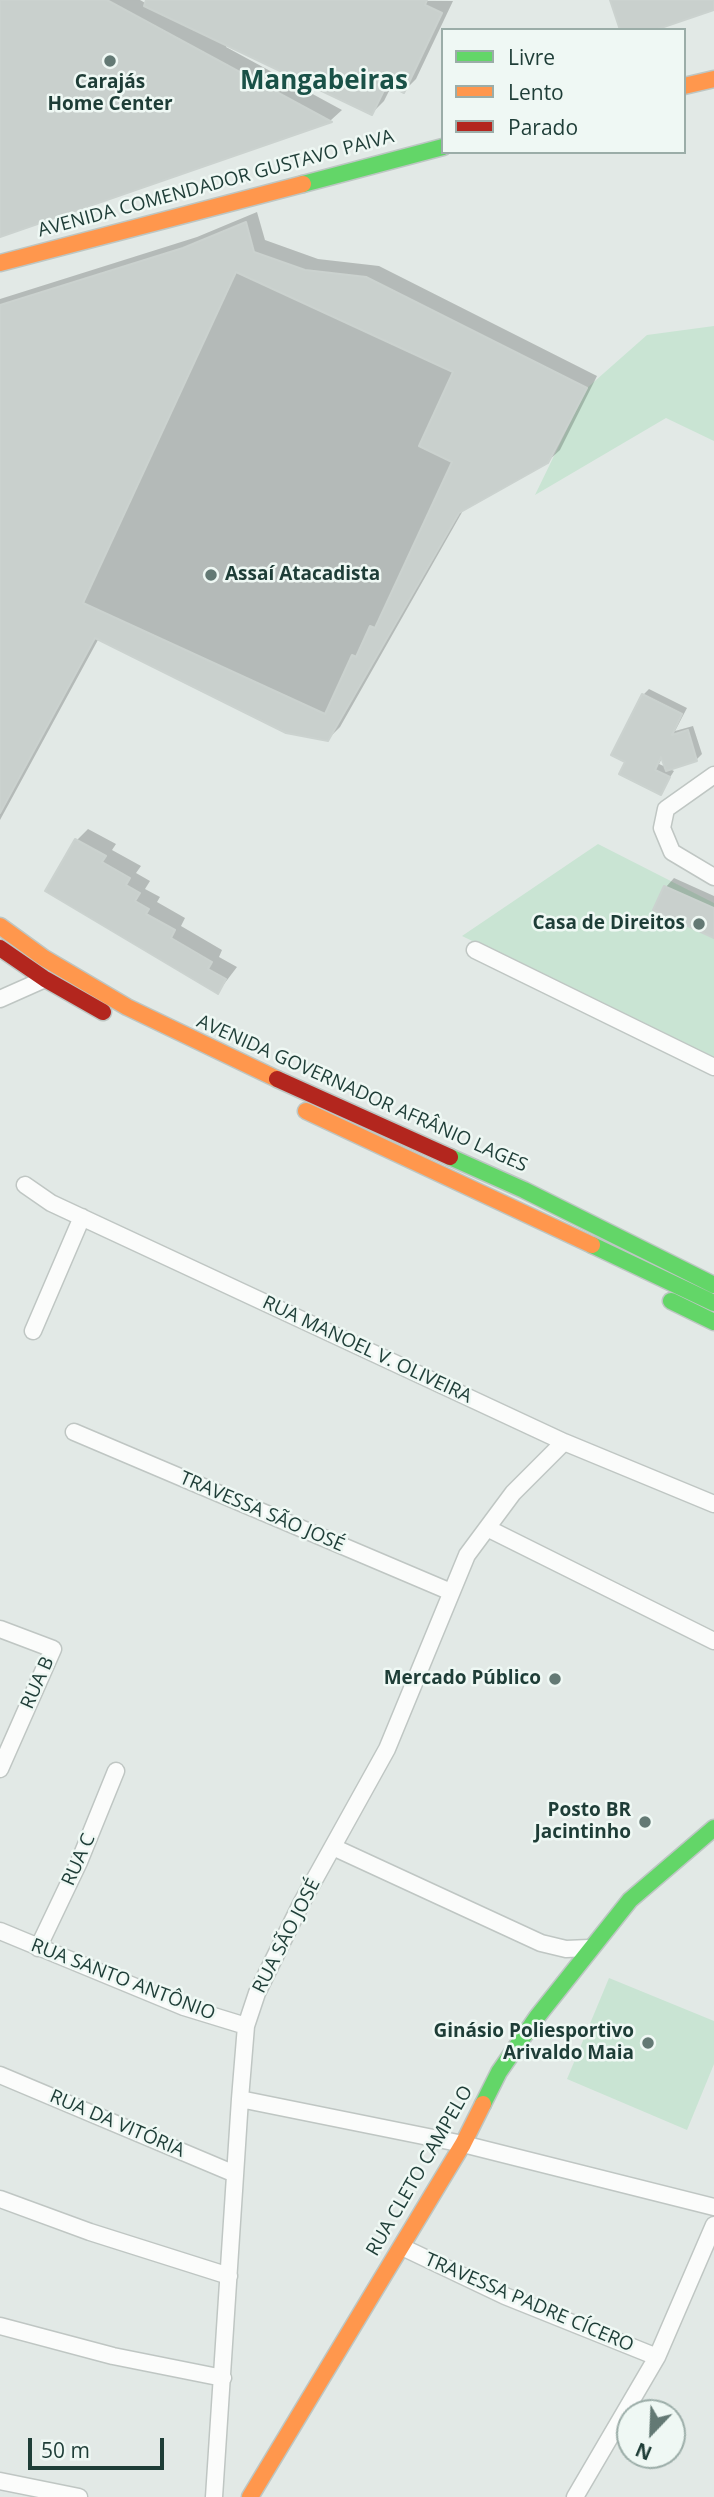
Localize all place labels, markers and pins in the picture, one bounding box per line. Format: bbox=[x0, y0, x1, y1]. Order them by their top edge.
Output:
marker: Carajás Home Center bbox=[102, 53, 118, 69]
place label: Carajás Home Center bbox=[47, 72, 173, 116]
place label: Assaí Atacadista bbox=[225, 564, 380, 586]
marker: Assaí Atacadista bbox=[203, 567, 219, 583]
place label: Casa de Direitos bbox=[532, 913, 685, 935]
marker: Casa de Direitos bbox=[691, 916, 707, 932]
place label: Mercado Público bbox=[384, 1668, 541, 1690]
marker: Mercado Público bbox=[547, 1671, 563, 1687]
place label: Posto BR Jacintinho bbox=[534, 1800, 631, 1844]
marker: Posto BR Jacintinho bbox=[637, 1814, 653, 1830]
place label: Ginásio Poliesportivo Arivaldo Maia bbox=[434, 2021, 634, 2065]
marker: Ginásio Poliesportivo Arivaldo Maia bbox=[640, 2035, 656, 2051]

